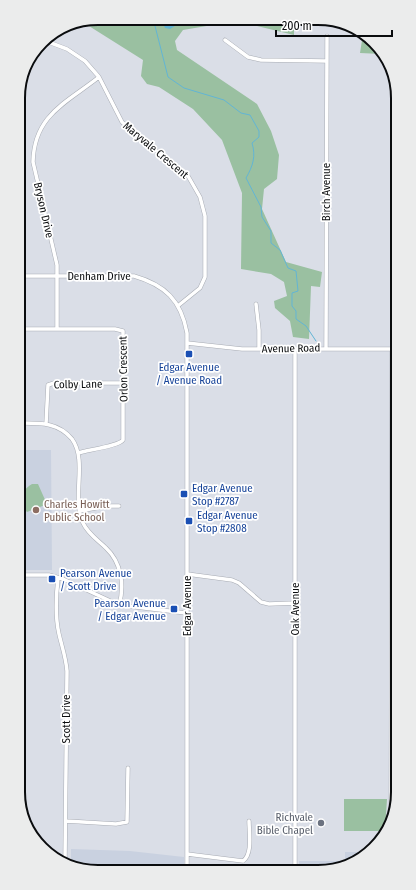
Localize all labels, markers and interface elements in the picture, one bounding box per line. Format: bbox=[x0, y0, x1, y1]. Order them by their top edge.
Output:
scale bar bbox=[276, 12, 392, 38]
text: 200 m bbox=[282, 19, 312, 33]
street label: Maryvale Crescent bbox=[120, 119, 191, 182]
street label: Birch Avenue bbox=[320, 163, 333, 221]
street label: Bryson Drive bbox=[31, 181, 56, 239]
street label: Denham Drive bbox=[67, 270, 131, 283]
street label: Orlon Crescent bbox=[116, 335, 131, 402]
street label: Avenue Road bbox=[262, 341, 320, 356]
marker: Edgar Avenue / Avenue Road bbox=[184, 349, 194, 359]
place label: Edgar Avenue / Avenue Road bbox=[156, 361, 222, 387]
street label: Colby Lane bbox=[54, 378, 103, 391]
place label: Edgar Avenue Stop #2787 bbox=[192, 482, 253, 508]
marker: Edgar Avenue Stop #2787 bbox=[179, 489, 189, 499]
place label: Charles Howitt Public School bbox=[44, 498, 110, 524]
marker: Charles Howitt Public School bbox=[31, 505, 41, 515]
place label: Edgar Avenue Stop #2808 bbox=[197, 509, 258, 535]
marker: Edgar Avenue Stop #2808 bbox=[184, 516, 194, 526]
place label: Pearson Avenue / Scott Drive bbox=[60, 567, 132, 593]
marker: Pearson Avenue / Scott Drive bbox=[47, 574, 57, 584]
street label: Edgar Avenue bbox=[181, 576, 194, 636]
street label: Oak Avenue bbox=[289, 583, 302, 635]
place label: Pearson Avenue / Edgar Avenue bbox=[94, 597, 166, 623]
marker: Pearson Avenue / Edgar Avenue bbox=[169, 604, 179, 614]
street label: Scott Drive bbox=[60, 695, 73, 743]
place label: Richvale Bible Chapel bbox=[257, 811, 313, 837]
marker: Richvale Bible Chapel bbox=[316, 818, 326, 828]

